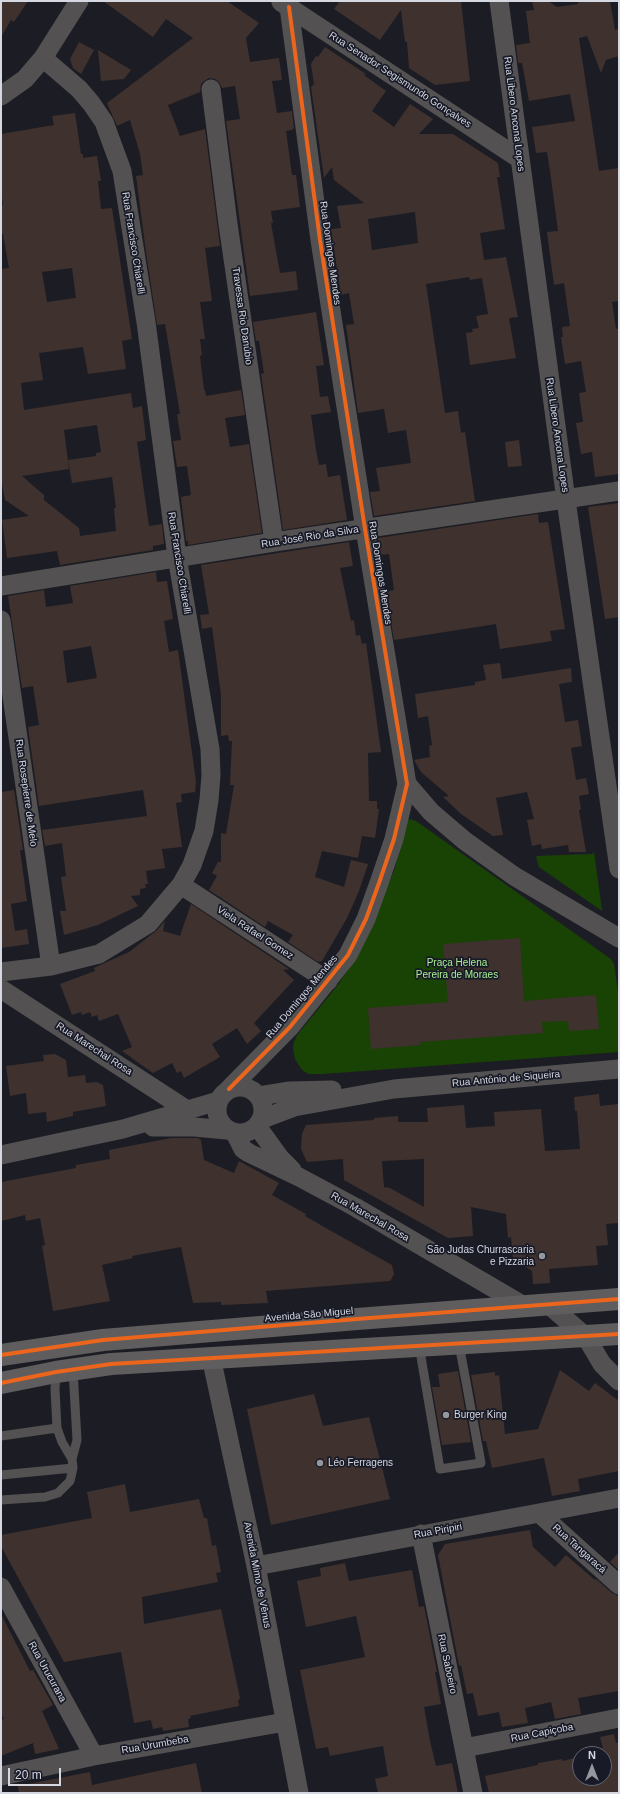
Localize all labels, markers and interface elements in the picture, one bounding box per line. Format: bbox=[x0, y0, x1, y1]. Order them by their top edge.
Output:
street label: Rua Senador Segismundo Gonçalves bbox=[327, 29, 473, 131]
street label: Rua Libero Ancona Lopes bbox=[501, 56, 527, 172]
street label: Rua Francisco Chiarelli bbox=[119, 191, 147, 295]
street label: Rua Domingos Mendes bbox=[317, 200, 343, 306]
street label: Travessa Rio Danúbio bbox=[229, 266, 255, 366]
street label: Rua Libero Ancona Lopes bbox=[543, 377, 571, 493]
street label: Rua Francisco Chiarelli bbox=[165, 511, 193, 615]
street label: Rua Domingos Mendes bbox=[366, 520, 394, 626]
street label: Rua José Rio da Silva bbox=[260, 523, 360, 551]
street label: Rua Rosepierre de Melo bbox=[13, 738, 39, 848]
street label: Viela Rafael Gomez bbox=[215, 904, 295, 962]
street label: Rua Domingos Mendes bbox=[264, 953, 340, 1041]
park label: Praça Helena Pereira de Moraes bbox=[416, 957, 498, 980]
street label: Rua Marechal Rosa bbox=[54, 1020, 134, 1078]
street label: Rua Antônio de Siqueira bbox=[451, 1068, 561, 1090]
street label: Rua Marechal Rosa bbox=[329, 1190, 411, 1244]
place label: São Judas Churrascaria e Pizzaria bbox=[427, 1244, 534, 1268]
marker: São Judas Churrascaria e Pizzaria bbox=[537, 1251, 547, 1261]
street label: Avenida São Miguel bbox=[264, 1305, 354, 1325]
place label: Burger King bbox=[454, 1409, 507, 1421]
marker: Burger King bbox=[441, 1410, 451, 1420]
place label: Léo Ferragens bbox=[328, 1457, 393, 1469]
marker: Léo Ferragens bbox=[315, 1458, 325, 1468]
street label: Avenida Mimo de Vênus bbox=[241, 1521, 273, 1629]
street label: Rua Piripiri bbox=[413, 1521, 463, 1541]
street label: Rua Tangaracá bbox=[550, 1522, 608, 1576]
street label: Rua Saboeiro bbox=[435, 1633, 459, 1695]
street label: Rua Urucurana bbox=[25, 1639, 69, 1705]
street label: Rua Capiçoba bbox=[510, 1721, 574, 1745]
street label: Rua Urumbeba bbox=[121, 1733, 189, 1757]
north arrow bbox=[572, 1746, 612, 1786]
text: N bbox=[588, 1749, 596, 1761]
scale bar bbox=[10, 1760, 63, 1786]
text: 20 m bbox=[15, 1768, 42, 1782]

